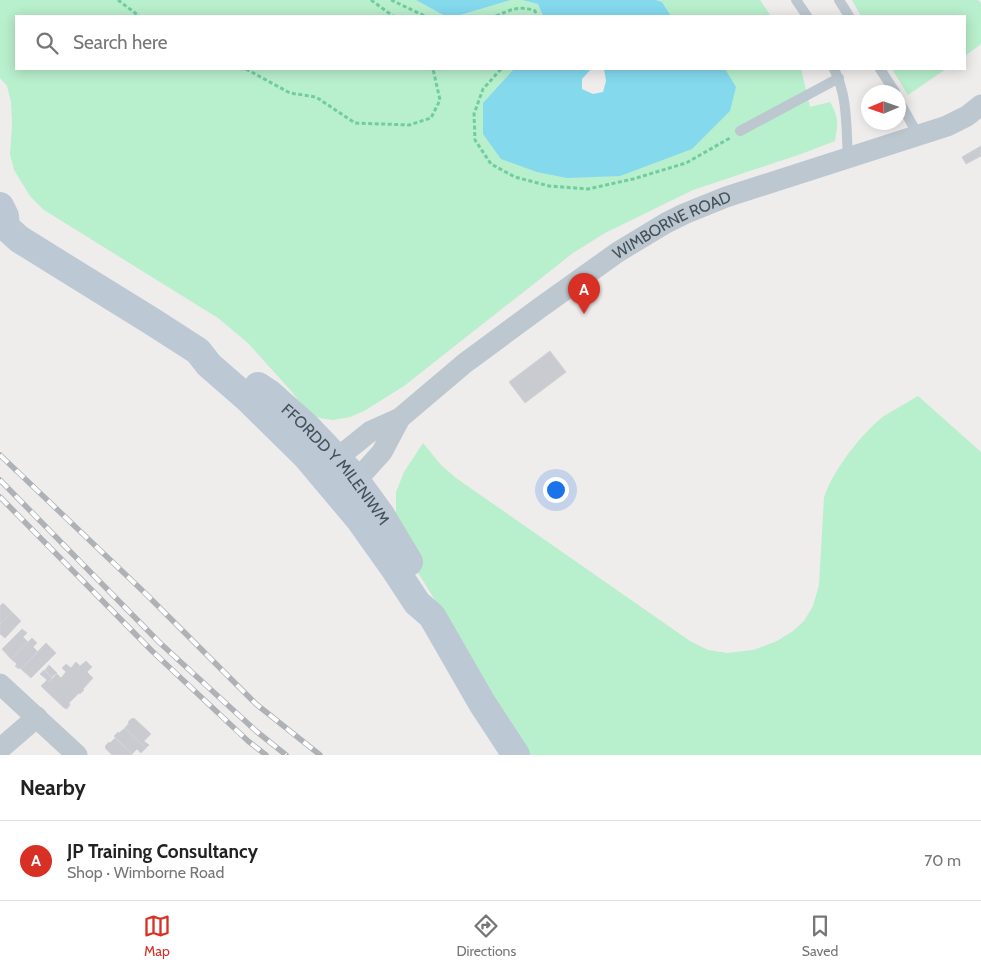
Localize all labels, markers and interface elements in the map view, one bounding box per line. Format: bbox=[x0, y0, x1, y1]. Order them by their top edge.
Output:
search box bbox=[15, 15, 966, 70]
icon: search bbox=[33, 29, 61, 57]
text: Search here bbox=[73, 31, 167, 54]
north arrow bbox=[861, 85, 906, 130]
street label: WIMBORNE ROAD bbox=[609, 187, 734, 263]
pin: A bbox=[568, 273, 600, 314]
street label: FFORDD Y MILENIWM bbox=[277, 400, 394, 528]
your location bbox=[543, 477, 569, 503]
text: Nearby bbox=[20, 775, 86, 800]
text: JP Training Consultancy bbox=[67, 840, 258, 863]
text: A bbox=[31, 851, 41, 870]
text: 70 m bbox=[924, 851, 961, 870]
text: Shop · Wimborne Road bbox=[67, 863, 224, 882]
tab: Map bbox=[143, 912, 171, 960]
tab: Directions bbox=[456, 912, 516, 960]
tab: Saved bbox=[802, 912, 838, 960]

